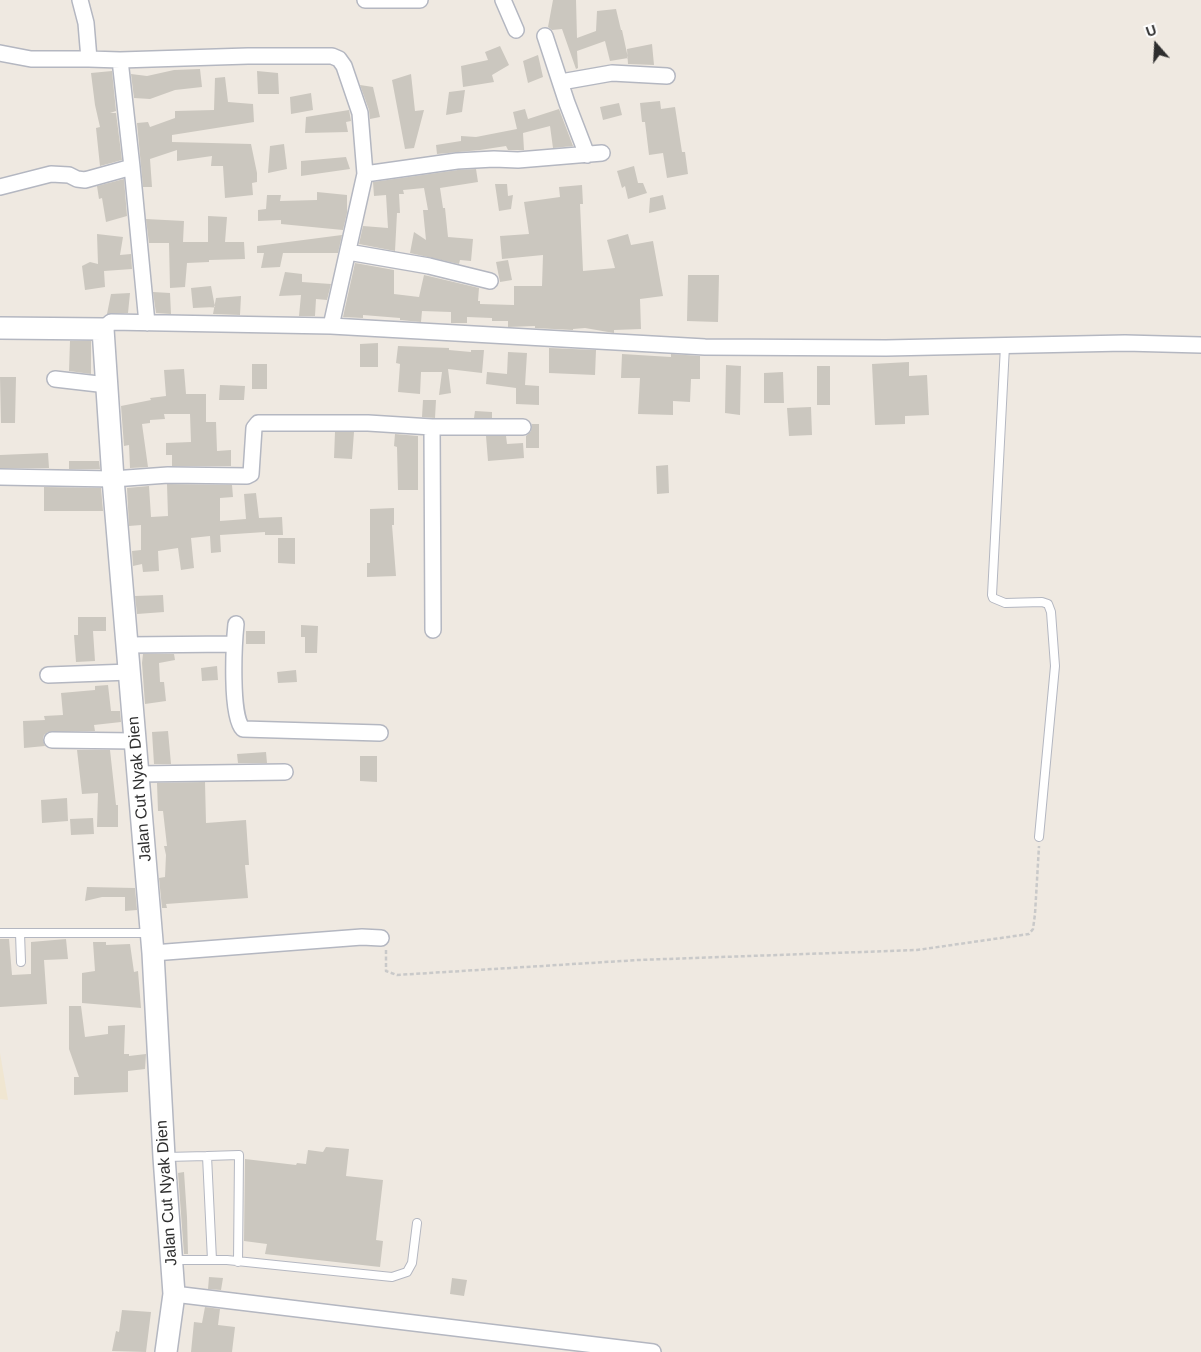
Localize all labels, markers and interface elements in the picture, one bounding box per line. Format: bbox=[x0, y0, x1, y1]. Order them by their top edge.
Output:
north arrow bbox=[1131, 20, 1181, 70]
text: U bbox=[1144, 22, 1159, 40]
street label: Jalan Cut Nyak Dien bbox=[124, 716, 156, 862]
street label: Jalan Cut Nyak Dien bbox=[152, 1120, 182, 1266]

